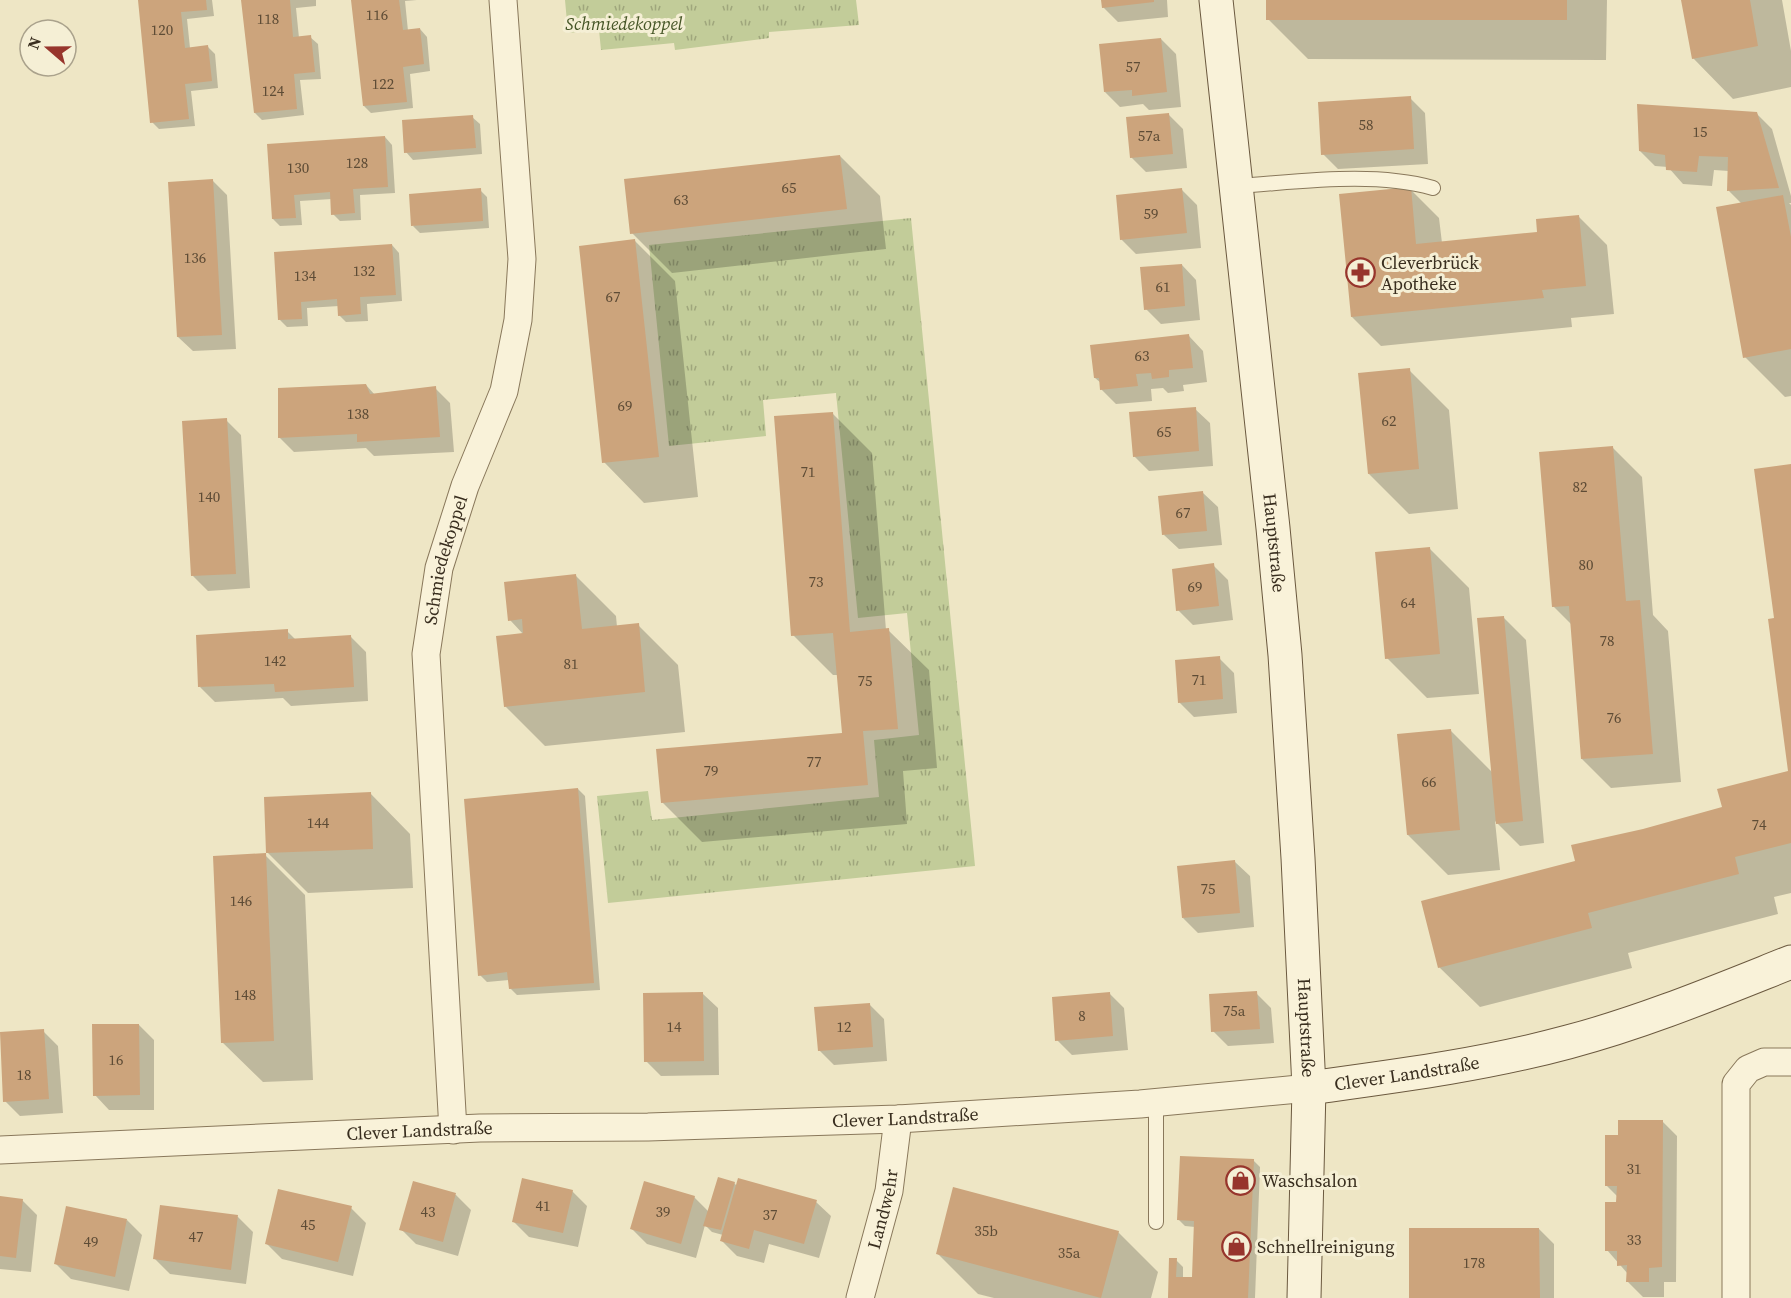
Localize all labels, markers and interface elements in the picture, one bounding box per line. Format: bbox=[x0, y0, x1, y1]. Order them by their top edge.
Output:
house number: 116 bbox=[366, 4, 388, 25]
house number: 118 bbox=[257, 8, 279, 29]
park label: Schmiedekoppel bbox=[565, 11, 683, 36]
north arrow bbox=[18, 18, 78, 78]
house number: 120 bbox=[151, 19, 173, 40]
text: N bbox=[22, 33, 46, 52]
house number: 57 bbox=[1125, 56, 1141, 77]
house number: 122 bbox=[372, 73, 394, 94]
house number: 124 bbox=[262, 80, 285, 101]
house number: 58 bbox=[1358, 114, 1374, 135]
house number: 15 bbox=[1692, 121, 1708, 142]
house number: 57a bbox=[1138, 125, 1161, 146]
house number: 128 bbox=[346, 152, 368, 173]
house number: 130 bbox=[287, 157, 309, 178]
house number: 65 bbox=[781, 177, 797, 198]
house number: 63 bbox=[673, 189, 689, 210]
house number: 59 bbox=[1143, 203, 1159, 224]
house number: 136 bbox=[184, 247, 206, 268]
place label: Cleverbrück Apotheke bbox=[1381, 250, 1479, 296]
pharmacy icon: Cleverbrück Apotheke bbox=[1344, 257, 1376, 289]
house number: 132 bbox=[353, 260, 375, 281]
house number: 134 bbox=[294, 265, 317, 286]
house number: 61 bbox=[1155, 276, 1171, 297]
house number: 67 bbox=[605, 286, 621, 307]
house number: 63 bbox=[1134, 345, 1150, 366]
house number: 69 bbox=[617, 395, 633, 416]
house number: 138 bbox=[347, 403, 369, 424]
house number: 62 bbox=[1381, 410, 1397, 431]
house number: 65 bbox=[1156, 421, 1172, 442]
house number: 71 bbox=[800, 461, 816, 482]
house number: 82 bbox=[1572, 476, 1588, 497]
house number: 140 bbox=[198, 486, 220, 507]
street label: Schmiedekoppel bbox=[418, 492, 473, 626]
street label: Hauptstraße bbox=[1257, 492, 1292, 594]
house number: 67 bbox=[1175, 502, 1191, 523]
house number: 80 bbox=[1578, 554, 1594, 575]
house number: 73 bbox=[808, 571, 824, 592]
house number: 69 bbox=[1187, 576, 1203, 597]
house number: 64 bbox=[1400, 592, 1416, 613]
house number: 78 bbox=[1599, 630, 1615, 651]
house number: 142 bbox=[264, 650, 286, 671]
house number: 81 bbox=[563, 653, 579, 674]
house number: 71 bbox=[1191, 669, 1207, 690]
house number: 75 bbox=[857, 670, 873, 691]
house number: 76 bbox=[1606, 707, 1622, 728]
house number: 77 bbox=[806, 751, 822, 772]
house number: 79 bbox=[703, 760, 719, 781]
house number: 66 bbox=[1421, 771, 1437, 792]
house number: 144 bbox=[307, 812, 330, 833]
house number: 74 bbox=[1751, 814, 1767, 835]
house number: 75 bbox=[1200, 878, 1216, 899]
house number: 146 bbox=[230, 890, 252, 911]
street label: Hauptstraße bbox=[1292, 977, 1321, 1078]
house number: 148 bbox=[234, 984, 256, 1005]
house number: 75a bbox=[1223, 1000, 1246, 1021]
house number: 8 bbox=[1078, 1005, 1086, 1026]
house number: 14 bbox=[666, 1016, 682, 1037]
house number: 12 bbox=[836, 1016, 852, 1037]
house number: 16 bbox=[108, 1049, 124, 1070]
street label: Clever Landstraße bbox=[1333, 1049, 1481, 1096]
house number: 18 bbox=[16, 1064, 32, 1085]
street label: Clever Landstraße bbox=[832, 1101, 979, 1133]
street label: Clever Landstraße bbox=[346, 1115, 493, 1146]
house number: 31 bbox=[1626, 1158, 1642, 1179]
shop icon: Waschsalon bbox=[1225, 1165, 1257, 1197]
street label: Landwehr bbox=[861, 1167, 904, 1252]
place label: Waschsalon bbox=[1262, 1168, 1358, 1193]
house number: 41 bbox=[535, 1195, 551, 1216]
house number: 43 bbox=[420, 1201, 436, 1222]
house number: 39 bbox=[655, 1201, 671, 1222]
house number: 37 bbox=[762, 1204, 778, 1225]
house number: 45 bbox=[300, 1214, 316, 1235]
house number: 35b bbox=[974, 1220, 998, 1241]
house number: 47 bbox=[188, 1226, 204, 1247]
house number: 33 bbox=[1626, 1229, 1642, 1250]
house number: 49 bbox=[83, 1231, 99, 1252]
shop icon: Schnellreinigung bbox=[1220, 1231, 1252, 1263]
place label: Schnellreinigung bbox=[1257, 1234, 1395, 1259]
house number: 35a bbox=[1058, 1242, 1081, 1263]
house number: 178 bbox=[1463, 1252, 1485, 1273]

